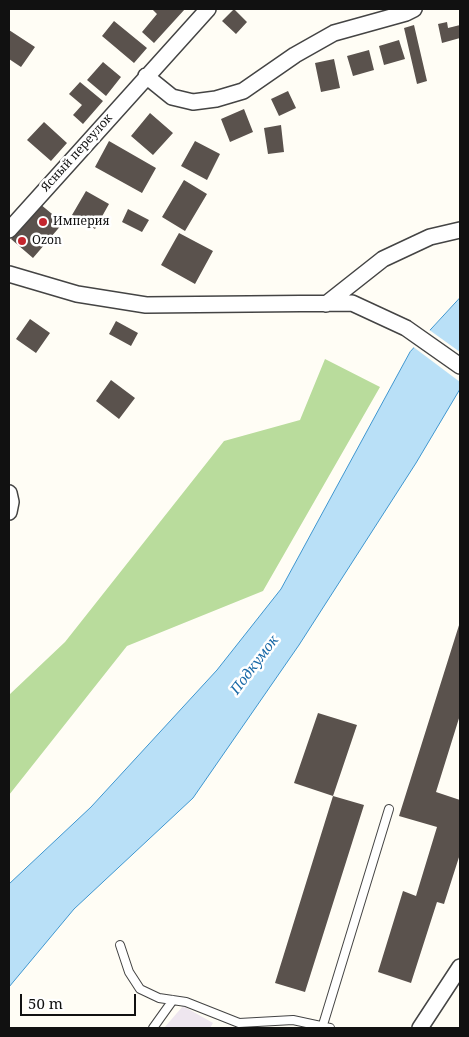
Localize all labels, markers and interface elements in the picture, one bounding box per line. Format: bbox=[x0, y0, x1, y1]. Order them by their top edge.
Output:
street label: Ясный переулок bbox=[38, 111, 116, 195]
place label: Империя bbox=[53, 215, 109, 229]
marker: Империя bbox=[37, 216, 49, 228]
place label: Ozon bbox=[32, 234, 62, 248]
marker: Ozon bbox=[16, 235, 28, 247]
water label: Подкумок bbox=[227, 632, 283, 698]
scale bar bbox=[22, 984, 139, 1016]
text: 50 m bbox=[28, 993, 63, 1013]

